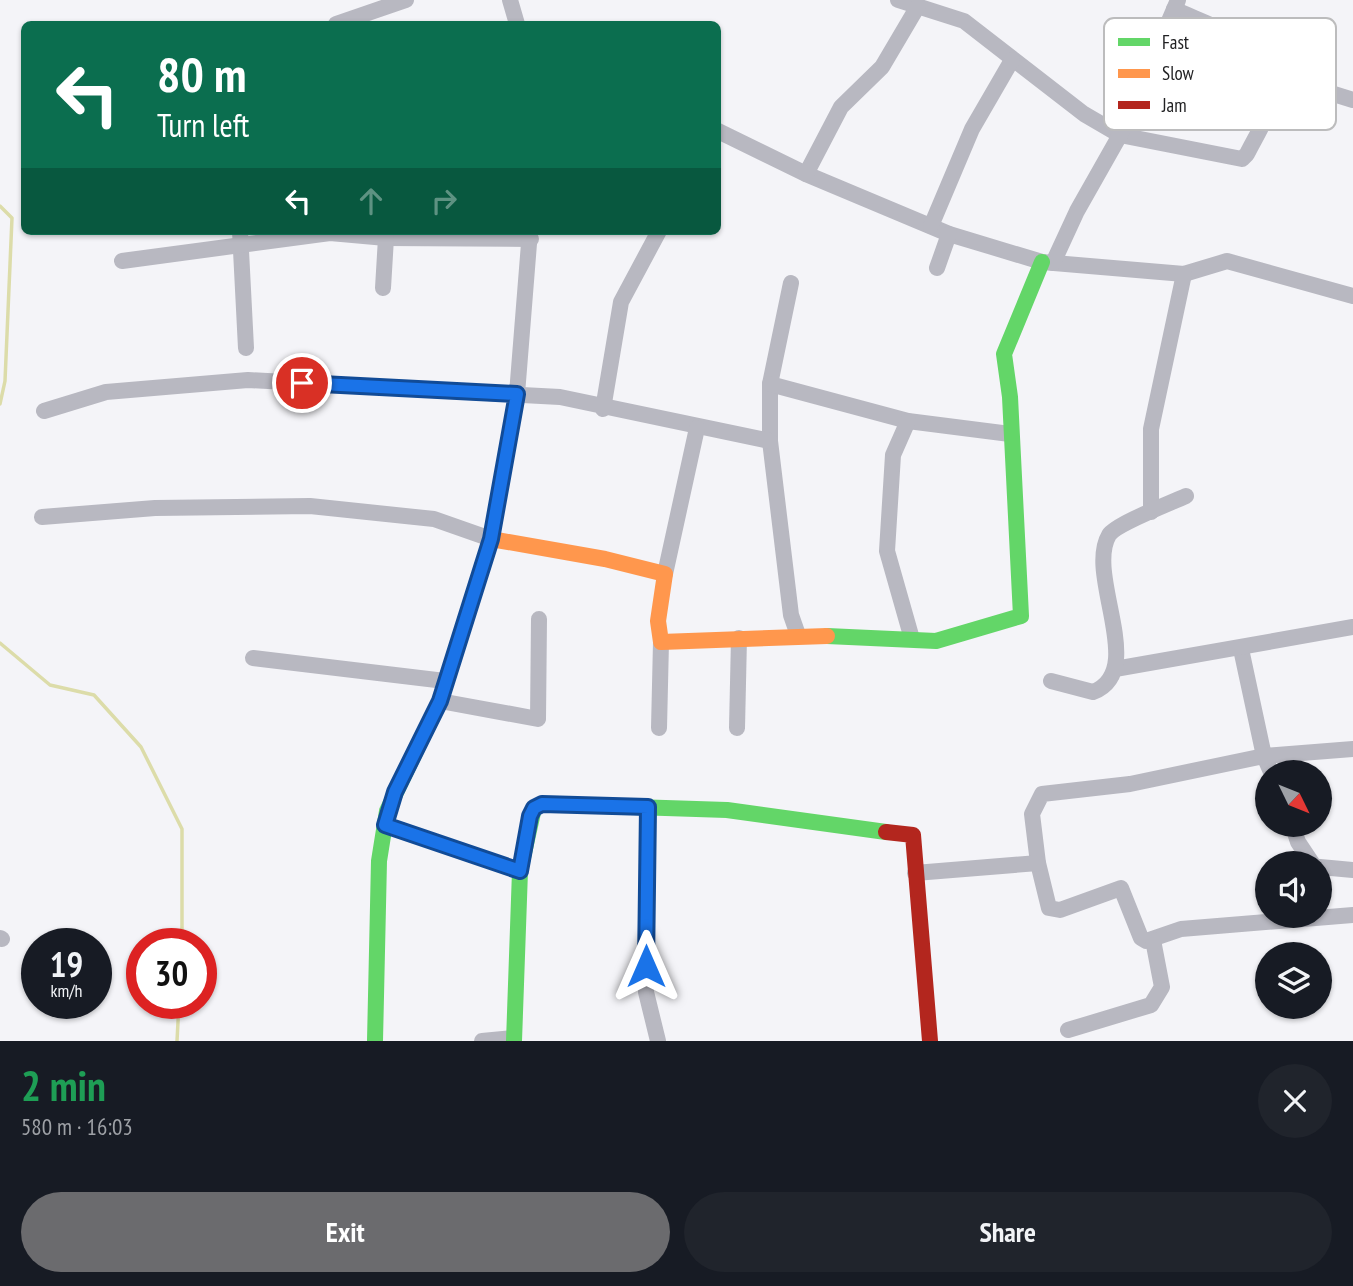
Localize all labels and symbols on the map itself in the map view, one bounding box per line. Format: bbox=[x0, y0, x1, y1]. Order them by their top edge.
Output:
legend bbox=[1104, 18, 1336, 130]
text: Fast bbox=[1162, 30, 1190, 54]
text: Slow bbox=[1162, 61, 1195, 85]
text: Jam bbox=[1161, 93, 1187, 117]
pin bbox=[272, 353, 332, 413]
north arrow bbox=[1255, 760, 1332, 836]
speed limit sign: 30 bbox=[126, 928, 217, 1019]
position arrow bbox=[609, 929, 683, 1003]

